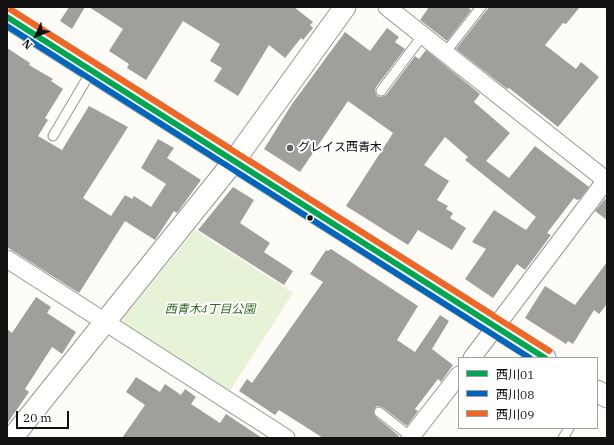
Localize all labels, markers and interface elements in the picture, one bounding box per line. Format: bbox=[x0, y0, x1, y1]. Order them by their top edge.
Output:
north arrow bbox=[16, 16, 56, 56]
text: N bbox=[19, 36, 35, 52]
place label: グレイス西青木 bbox=[298, 141, 382, 155]
marker: グレイス西青木 bbox=[285, 143, 295, 153]
unlabelled marker bbox=[305, 213, 315, 223]
park label: 西青木4丁目公園 bbox=[165, 303, 255, 317]
legend bbox=[458, 357, 598, 429]
text: 西川01 bbox=[496, 367, 534, 382]
text: 西川08 bbox=[496, 387, 534, 402]
scale bar bbox=[18, 403, 71, 429]
text: 西川09 bbox=[496, 407, 534, 422]
text: 20 m bbox=[23, 410, 52, 425]

